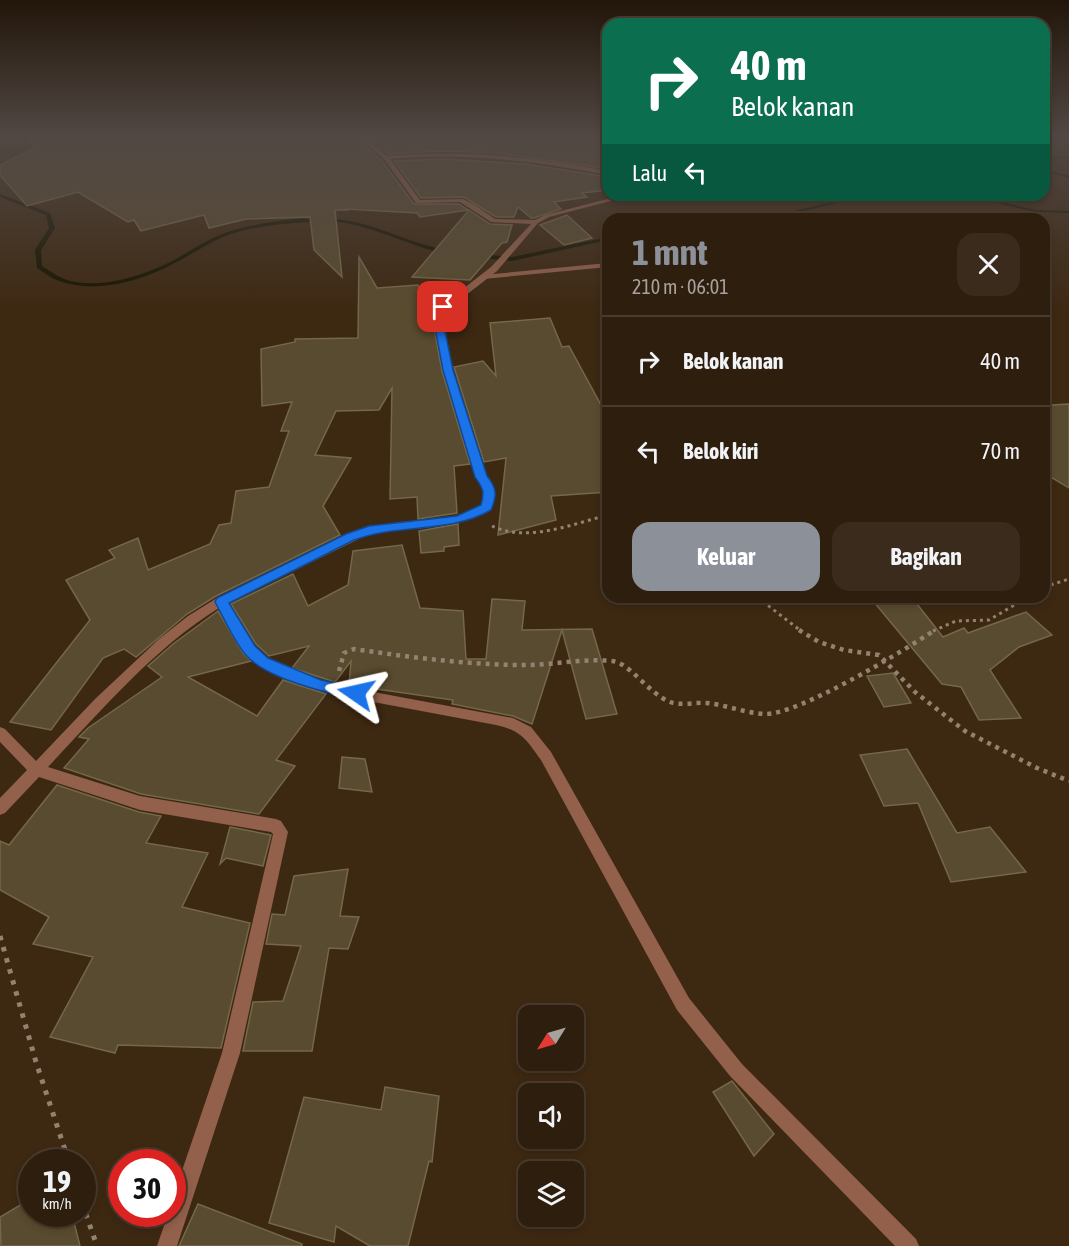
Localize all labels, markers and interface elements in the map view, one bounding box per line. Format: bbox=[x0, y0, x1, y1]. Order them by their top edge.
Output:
text: 40 m bbox=[731, 41, 806, 89]
icon: right bbox=[632, 42, 710, 120]
text: Belok kanan bbox=[731, 91, 854, 122]
icon: left bbox=[679, 156, 712, 189]
text: Lalu bbox=[632, 160, 667, 186]
text: 1 mnt bbox=[632, 231, 708, 273]
button: close bbox=[957, 233, 1020, 296]
text: 210 m · 06:01 bbox=[632, 275, 729, 298]
pin bbox=[417, 281, 468, 332]
icon: arrive bbox=[426, 290, 459, 323]
icon: right bbox=[632, 345, 665, 378]
text: Belok kanan bbox=[683, 348, 784, 374]
text: 40 m bbox=[980, 348, 1020, 374]
icon: left bbox=[632, 435, 665, 468]
text: Belok kiri bbox=[683, 438, 758, 464]
text: 70 m bbox=[980, 438, 1020, 464]
button: Keluar bbox=[632, 522, 820, 591]
button: Bagikan bbox=[832, 522, 1020, 591]
position arrow bbox=[324, 661, 388, 725]
north arrow bbox=[518, 1005, 584, 1071]
map controls bbox=[518, 1005, 584, 1227]
button: sound bbox=[518, 1083, 584, 1149]
speed limit sign: 30 bbox=[108, 1149, 186, 1227]
button: layers bbox=[518, 1161, 584, 1227]
text: 19 bbox=[43, 1164, 71, 1198]
text: km/h bbox=[42, 1195, 72, 1212]

